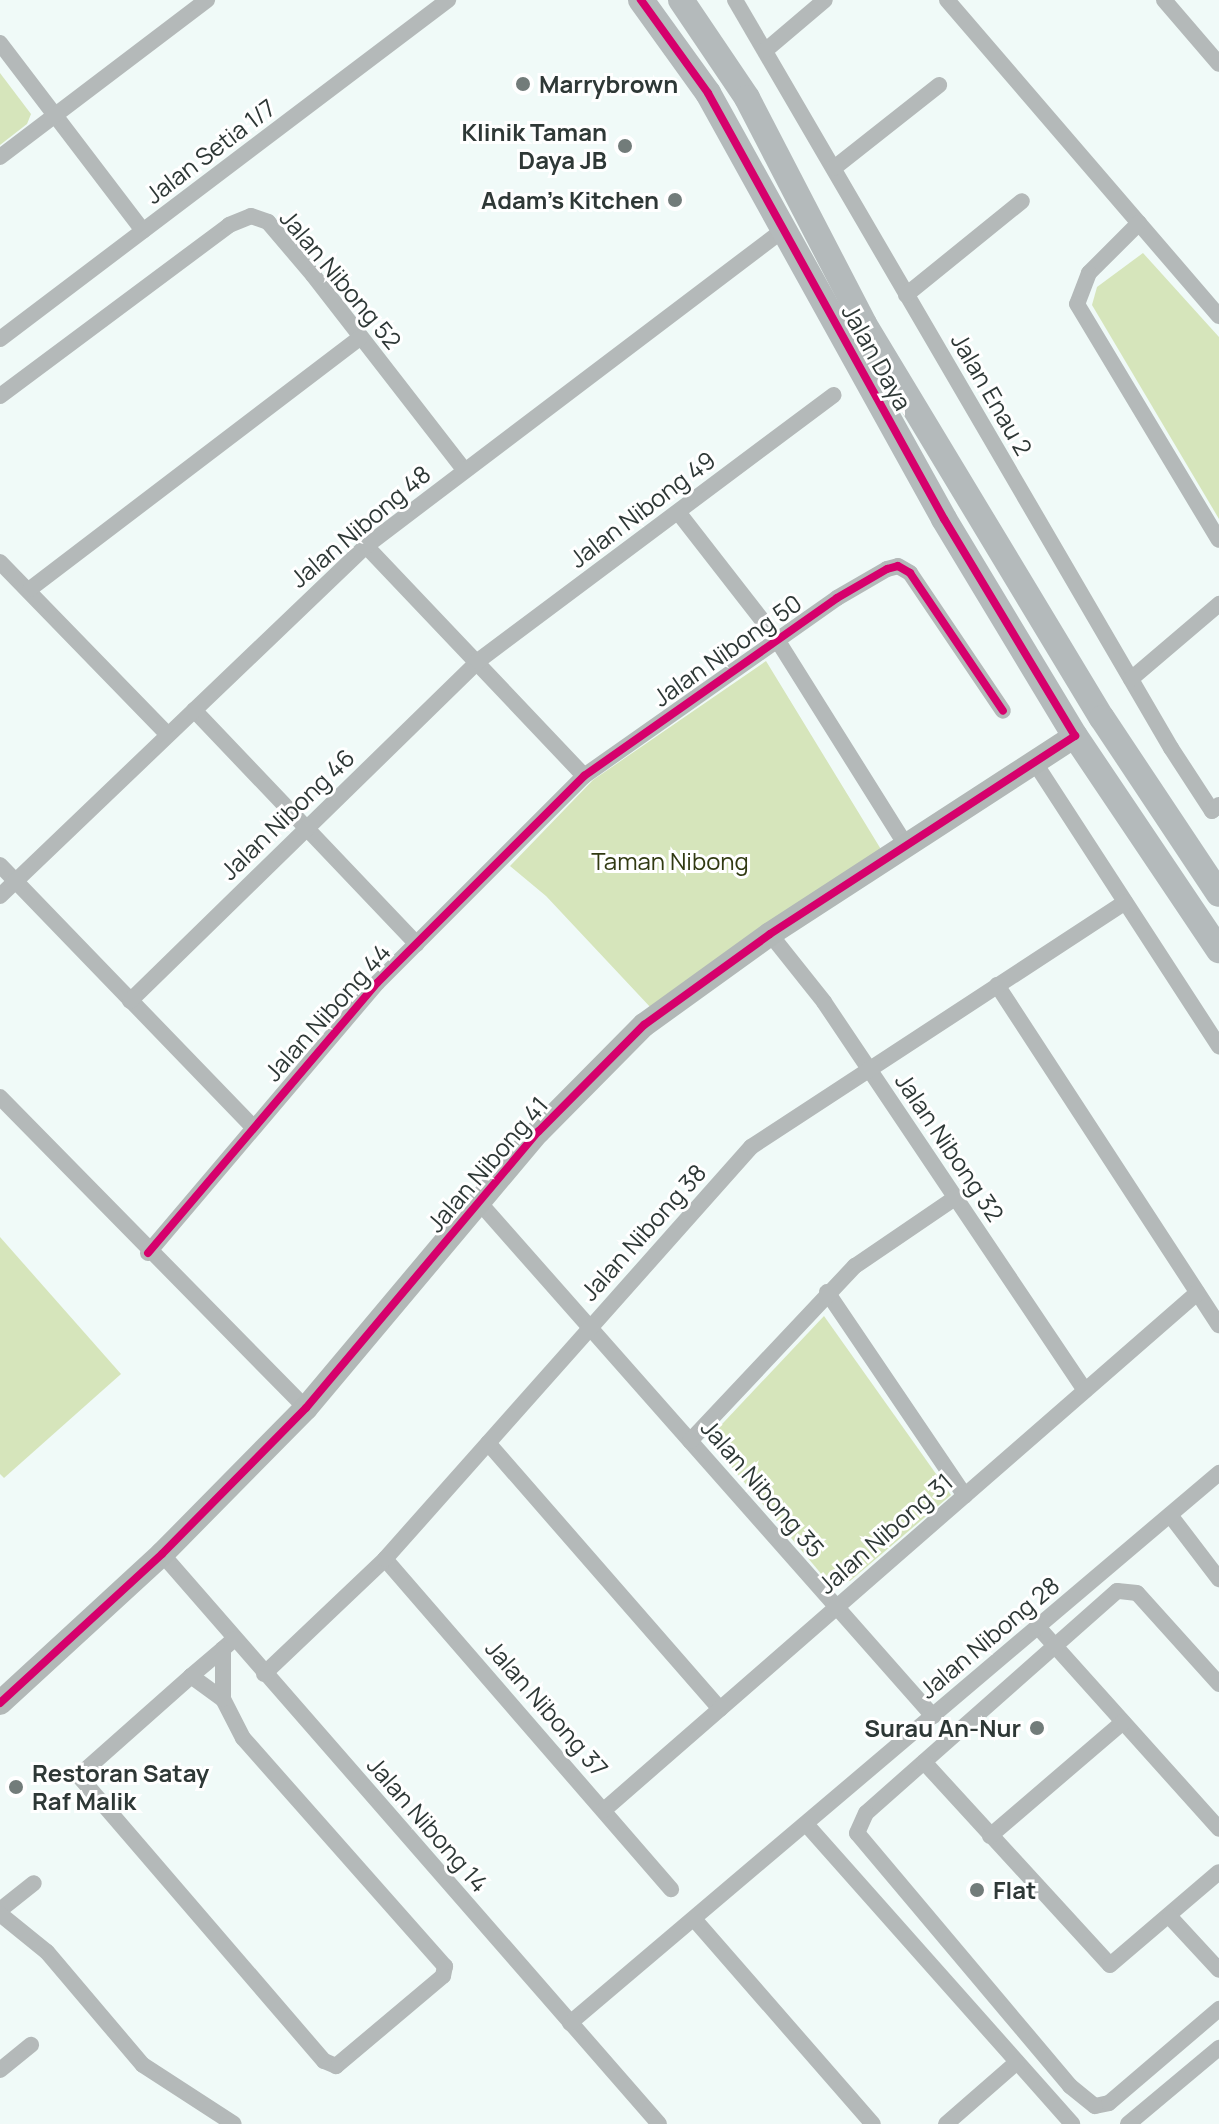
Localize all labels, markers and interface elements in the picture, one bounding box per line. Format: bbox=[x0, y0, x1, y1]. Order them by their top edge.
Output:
place label: Marrybrown bbox=[539, 70, 678, 98]
marker: Marrybrown bbox=[514, 75, 532, 93]
street label: Jalan Setia 1/7 bbox=[139, 93, 281, 209]
place label: Klinik Taman Daya JB bbox=[461, 118, 607, 174]
marker: Klinik Taman Daya JB bbox=[614, 135, 636, 157]
place label: Adam’s Kitchen bbox=[481, 186, 659, 214]
marker: Adam’s Kitchen bbox=[666, 191, 684, 209]
street label: Jalan Nibong 52 bbox=[274, 203, 408, 355]
street label: Jalan Daya bbox=[836, 299, 918, 415]
street label: Jalan Enau 2 bbox=[945, 328, 1039, 460]
street label: Jalan Nibong 49 bbox=[563, 445, 721, 573]
street label: Jalan Nibong 48 bbox=[284, 459, 436, 593]
street label: Jalan Nibong 50 bbox=[647, 588, 807, 712]
street label: Jalan Nibong 46 bbox=[214, 743, 360, 885]
park label: Taman Nibong bbox=[591, 847, 749, 875]
street label: Jalan Nibong 44 bbox=[258, 937, 396, 1087]
street label: Jalan Nibong 32 bbox=[890, 1067, 1010, 1227]
street label: Jalan Nibong 41 bbox=[420, 1091, 554, 1237]
street label: Jalan Nibong 38 bbox=[574, 1158, 712, 1306]
street label: Jalan Nibong 35 bbox=[695, 1413, 831, 1563]
street label: Jalan Nibong 31 bbox=[812, 1467, 958, 1599]
street label: Jalan Nibong 28 bbox=[913, 1570, 1065, 1704]
street label: Jalan Nibong 37 bbox=[480, 1634, 614, 1782]
place label: Surau An-Nur bbox=[864, 1714, 1021, 1742]
marker: Surau An-Nur bbox=[1028, 1719, 1046, 1737]
street label: Jalan Nibong 14 bbox=[361, 1751, 495, 1897]
place label: Restoran Satay Raf Malik bbox=[32, 1759, 209, 1815]
marker: Restoran Satay Raf Malik bbox=[7, 1778, 25, 1796]
place label: Flat bbox=[993, 1876, 1037, 1904]
marker: Flat bbox=[968, 1881, 986, 1899]

